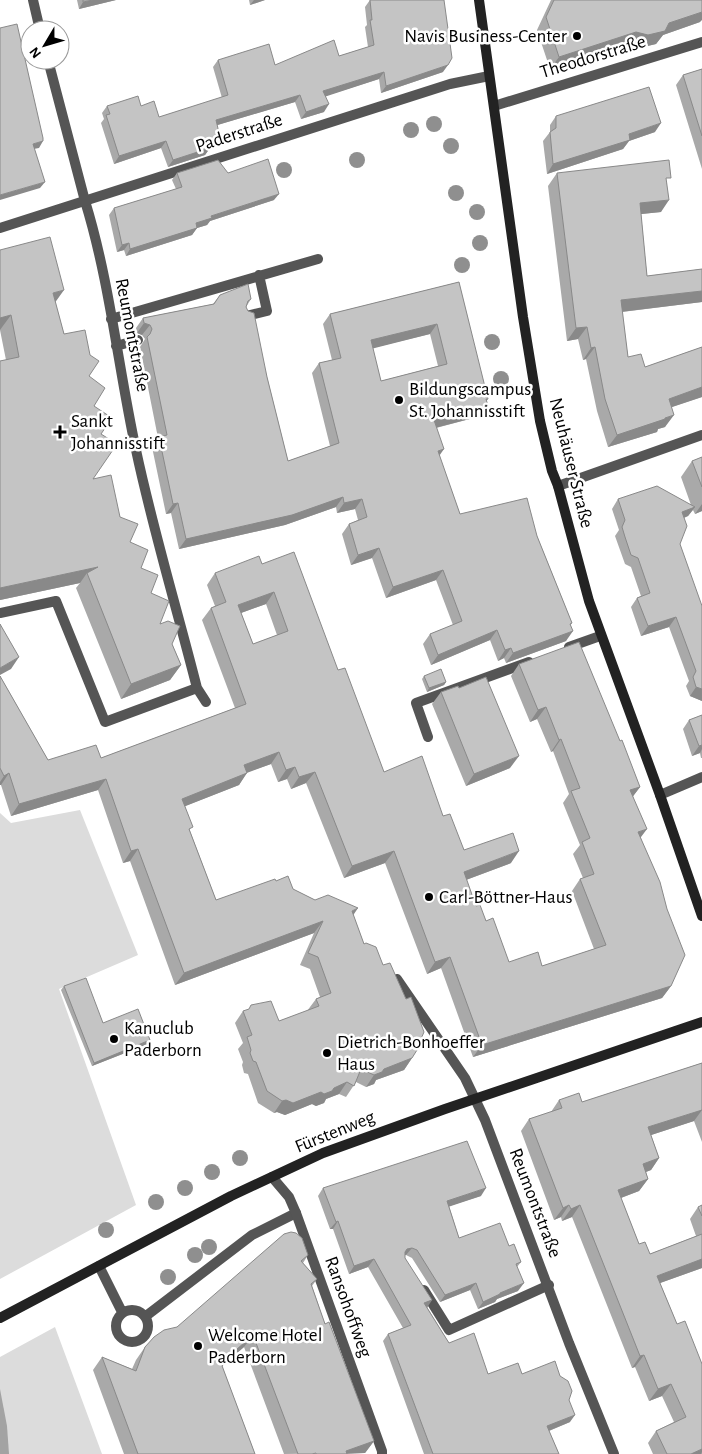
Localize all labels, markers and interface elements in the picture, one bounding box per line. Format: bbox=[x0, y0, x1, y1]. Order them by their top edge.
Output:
north arrow bbox=[20, 20, 70, 70]
place label: Navis Business-Center bbox=[404, 27, 567, 46]
marker: Navis Business-Center bbox=[571, 30, 583, 42]
street label: Theodorstraße bbox=[538, 32, 648, 82]
text: N bbox=[27, 44, 44, 61]
street label: Paderstraße bbox=[193, 110, 285, 156]
street label: Reumontstraße bbox=[112, 277, 152, 393]
place label: Bildungscampus St. Johannisstift bbox=[409, 380, 531, 421]
marker: Bildungscampus St. Johannisstift bbox=[393, 394, 405, 406]
street label: Neuhäuser Straße bbox=[546, 396, 596, 530]
place label: Sankt Johannisstift bbox=[71, 412, 165, 453]
marker: Sankt Johannisstift bbox=[53, 425, 67, 439]
place label: Carl-Böttner-Haus bbox=[439, 888, 572, 907]
marker: Carl-Böttner-Haus bbox=[423, 891, 435, 903]
place label: Kanuclub Paderborn bbox=[124, 1019, 202, 1060]
marker: Kanuclub Paderborn bbox=[108, 1033, 120, 1045]
place label: Dietrich-Bonhoeffer Haus bbox=[337, 1033, 485, 1074]
marker: Dietrich-Bonhoeffer Haus bbox=[321, 1047, 333, 1059]
street label: Fürstenweg bbox=[292, 1107, 378, 1157]
street label: Reumontstraße bbox=[505, 1146, 565, 1260]
street label: Ransohoffweg bbox=[321, 1254, 375, 1361]
place label: Welcome Hotel Paderborn bbox=[208, 1326, 322, 1367]
marker: Welcome Hotel Paderborn bbox=[192, 1340, 204, 1352]

